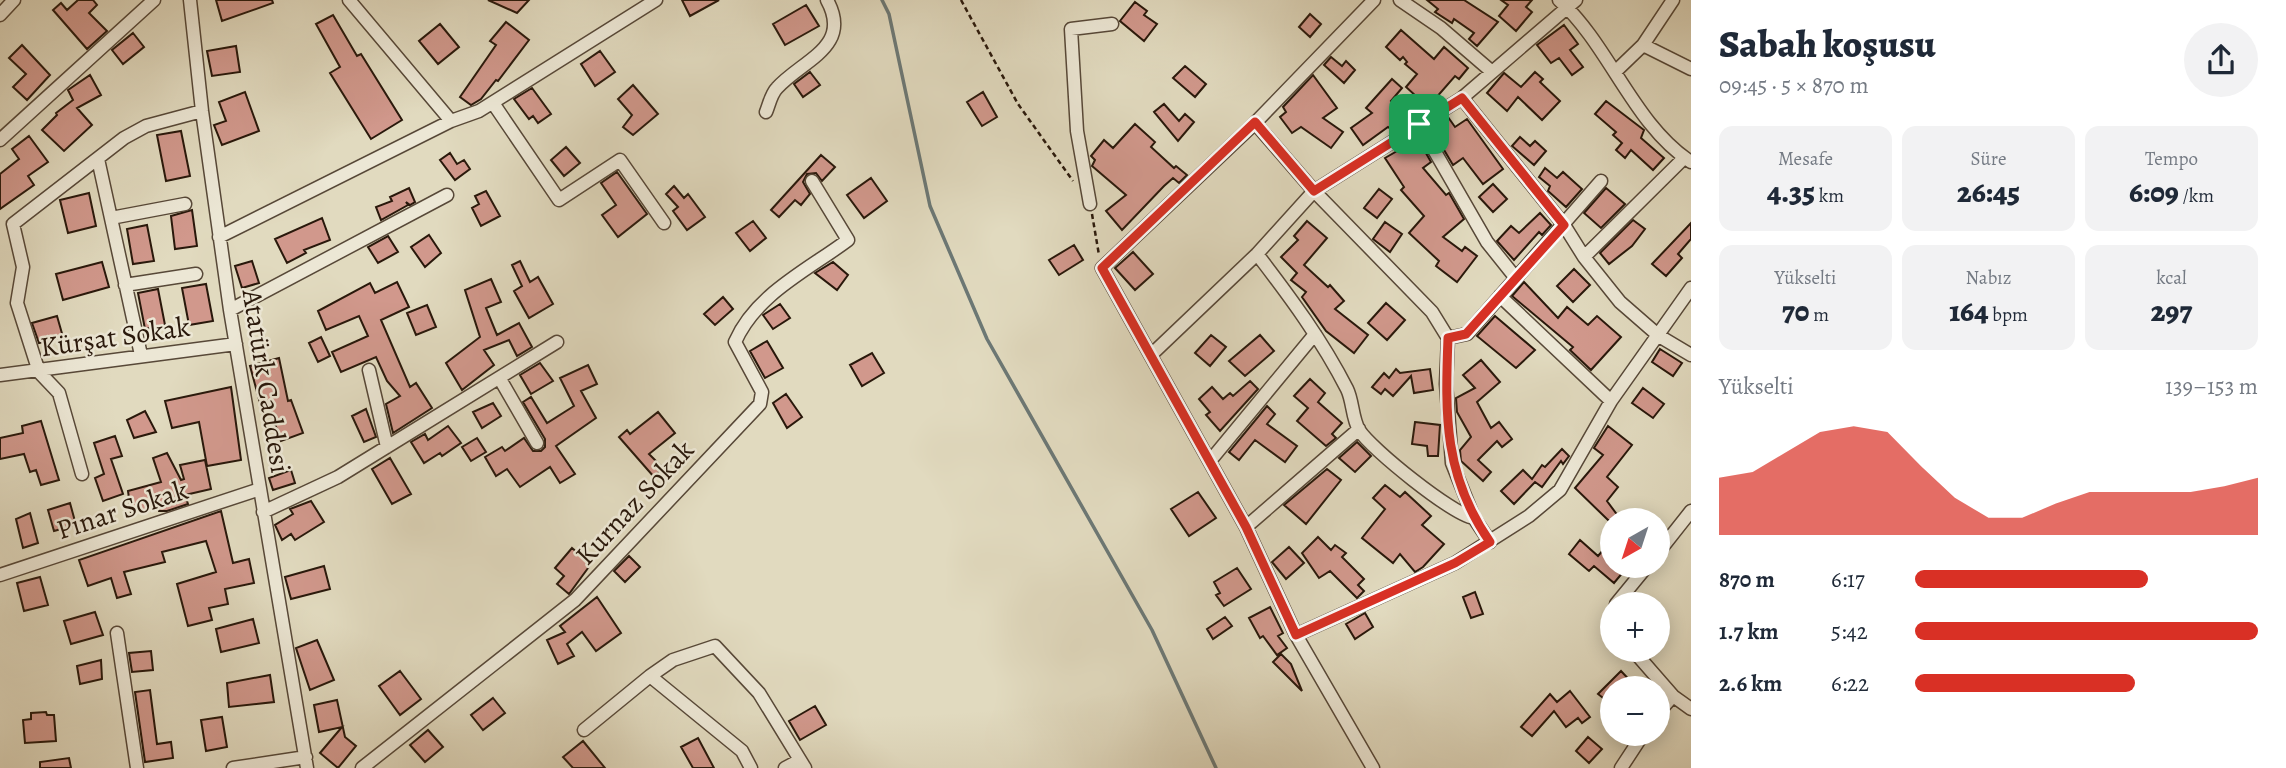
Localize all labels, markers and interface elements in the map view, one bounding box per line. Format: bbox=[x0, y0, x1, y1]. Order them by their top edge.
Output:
text: Sabah koşusu bbox=[1719, 18, 1936, 70]
button: share bbox=[2184, 23, 2258, 97]
text: 09:45 · 5 × 870 m bbox=[1719, 70, 1869, 101]
pin bbox=[1389, 94, 1449, 154]
icon: arrive bbox=[1400, 105, 1438, 143]
text: Mesafe bbox=[1778, 146, 1833, 172]
text: Süre bbox=[1971, 146, 2006, 172]
text: Tempo bbox=[2145, 146, 2198, 172]
text: 4.35 bbox=[1767, 172, 1815, 212]
text: 26:45 bbox=[1957, 172, 2020, 212]
text: 6:09 bbox=[2129, 172, 2179, 212]
text: km bbox=[1815, 183, 1844, 209]
text: /km bbox=[2179, 183, 2214, 209]
text: Yükselti bbox=[1775, 265, 1836, 291]
text: Nabız bbox=[1966, 265, 2011, 291]
text: kcal bbox=[2156, 265, 2187, 291]
street label: Atatürk Caddesi bbox=[233, 286, 299, 476]
text: 70 bbox=[1782, 291, 1809, 331]
text: 164 bbox=[1949, 291, 1989, 331]
text: 297 bbox=[2151, 291, 2192, 331]
text: m bbox=[1809, 302, 1829, 328]
text: bpm bbox=[1989, 302, 2028, 328]
street label: Kürşat Sokak bbox=[38, 308, 192, 366]
text: Yükselti bbox=[1719, 371, 1794, 402]
text: 139–153 m bbox=[2165, 371, 2258, 402]
street label: Kurnaz Sokak bbox=[567, 432, 703, 574]
street label: Pınar Sokak bbox=[52, 471, 193, 549]
north arrow bbox=[1600, 508, 1670, 578]
map controls bbox=[1600, 508, 1670, 746]
text: 870 m bbox=[1719, 564, 1775, 595]
text: 6:17 bbox=[1831, 564, 1865, 595]
button: + bbox=[1600, 592, 1670, 662]
text: 1.7 km bbox=[1719, 616, 1779, 647]
text: 5:42 bbox=[1831, 616, 1868, 647]
text: 2.6 km bbox=[1719, 668, 1782, 699]
text: 6:22 bbox=[1831, 668, 1869, 699]
button: − bbox=[1600, 676, 1670, 746]

